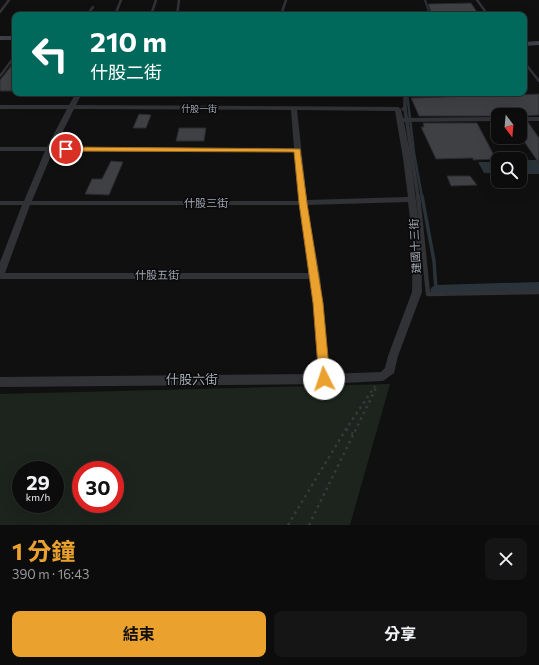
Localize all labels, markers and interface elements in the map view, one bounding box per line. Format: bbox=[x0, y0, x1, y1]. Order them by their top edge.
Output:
text: 210 m bbox=[90, 24, 167, 58]
icon: left bbox=[24, 28, 76, 80]
text: 什股二街 bbox=[90, 61, 162, 83]
street label: 什股一街 bbox=[181, 103, 217, 114]
north arrow bbox=[491, 108, 527, 144]
map controls bbox=[491, 108, 527, 188]
pin bbox=[49, 132, 83, 166]
icon: arrive bbox=[55, 138, 77, 160]
button: search bbox=[491, 152, 527, 188]
street label: 什股三街 bbox=[184, 196, 228, 209]
street label: 建國十三街 bbox=[407, 218, 422, 274]
street label: 什股五街 bbox=[135, 268, 179, 281]
position arrow bbox=[303, 358, 345, 400]
street label: 什股六街 bbox=[166, 371, 218, 387]
speed limit sign: 30 bbox=[72, 461, 124, 513]
text: 29 bbox=[26, 470, 50, 494]
text: km/h bbox=[26, 491, 50, 503]
text: 1 分鐘 bbox=[12, 536, 75, 565]
button: close bbox=[485, 538, 527, 580]
text: 390 m · 16:43 bbox=[12, 566, 89, 582]
button: 結束 bbox=[12, 611, 266, 657]
button: 分享 bbox=[274, 611, 527, 657]

